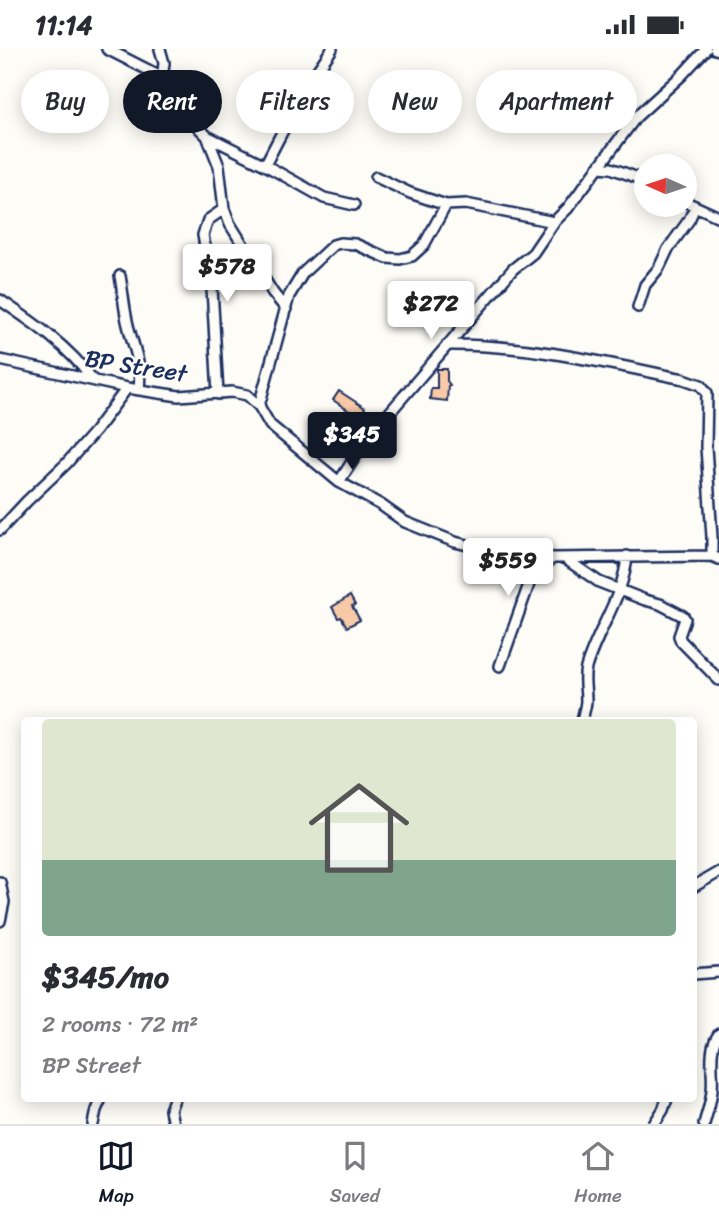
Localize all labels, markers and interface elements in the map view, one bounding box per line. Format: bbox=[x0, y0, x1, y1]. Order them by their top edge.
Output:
text: 11:14 bbox=[35, 2, 93, 48]
chip: Buy bbox=[21, 70, 109, 133]
chip: Rent bbox=[123, 70, 222, 133]
chip: Filters bbox=[236, 70, 354, 133]
chip: New bbox=[368, 70, 462, 133]
chip: Apartment bbox=[476, 70, 637, 133]
north arrow bbox=[634, 154, 696, 217]
map controls bbox=[634, 154, 697, 217]
pin: $578 bbox=[186, 245, 268, 304]
text: $578 bbox=[199, 246, 255, 287]
pin: $272 bbox=[390, 281, 472, 341]
text: $272 bbox=[403, 283, 459, 324]
street label: BP Street bbox=[82, 337, 191, 395]
pin: $345 bbox=[311, 413, 393, 472]
text: $345 bbox=[324, 414, 380, 455]
pin: $559 bbox=[467, 539, 549, 598]
text: $559 bbox=[479, 540, 537, 581]
icon: home bbox=[296, 765, 422, 891]
text: $345/mo bbox=[42, 950, 169, 1004]
text: 2 rooms · 72 m² bbox=[42, 1004, 198, 1045]
text: BP Street bbox=[42, 1045, 141, 1086]
tab: Map bbox=[97, 1137, 135, 1212]
tab: Saved bbox=[330, 1137, 380, 1212]
tab: Home bbox=[574, 1137, 622, 1212]

